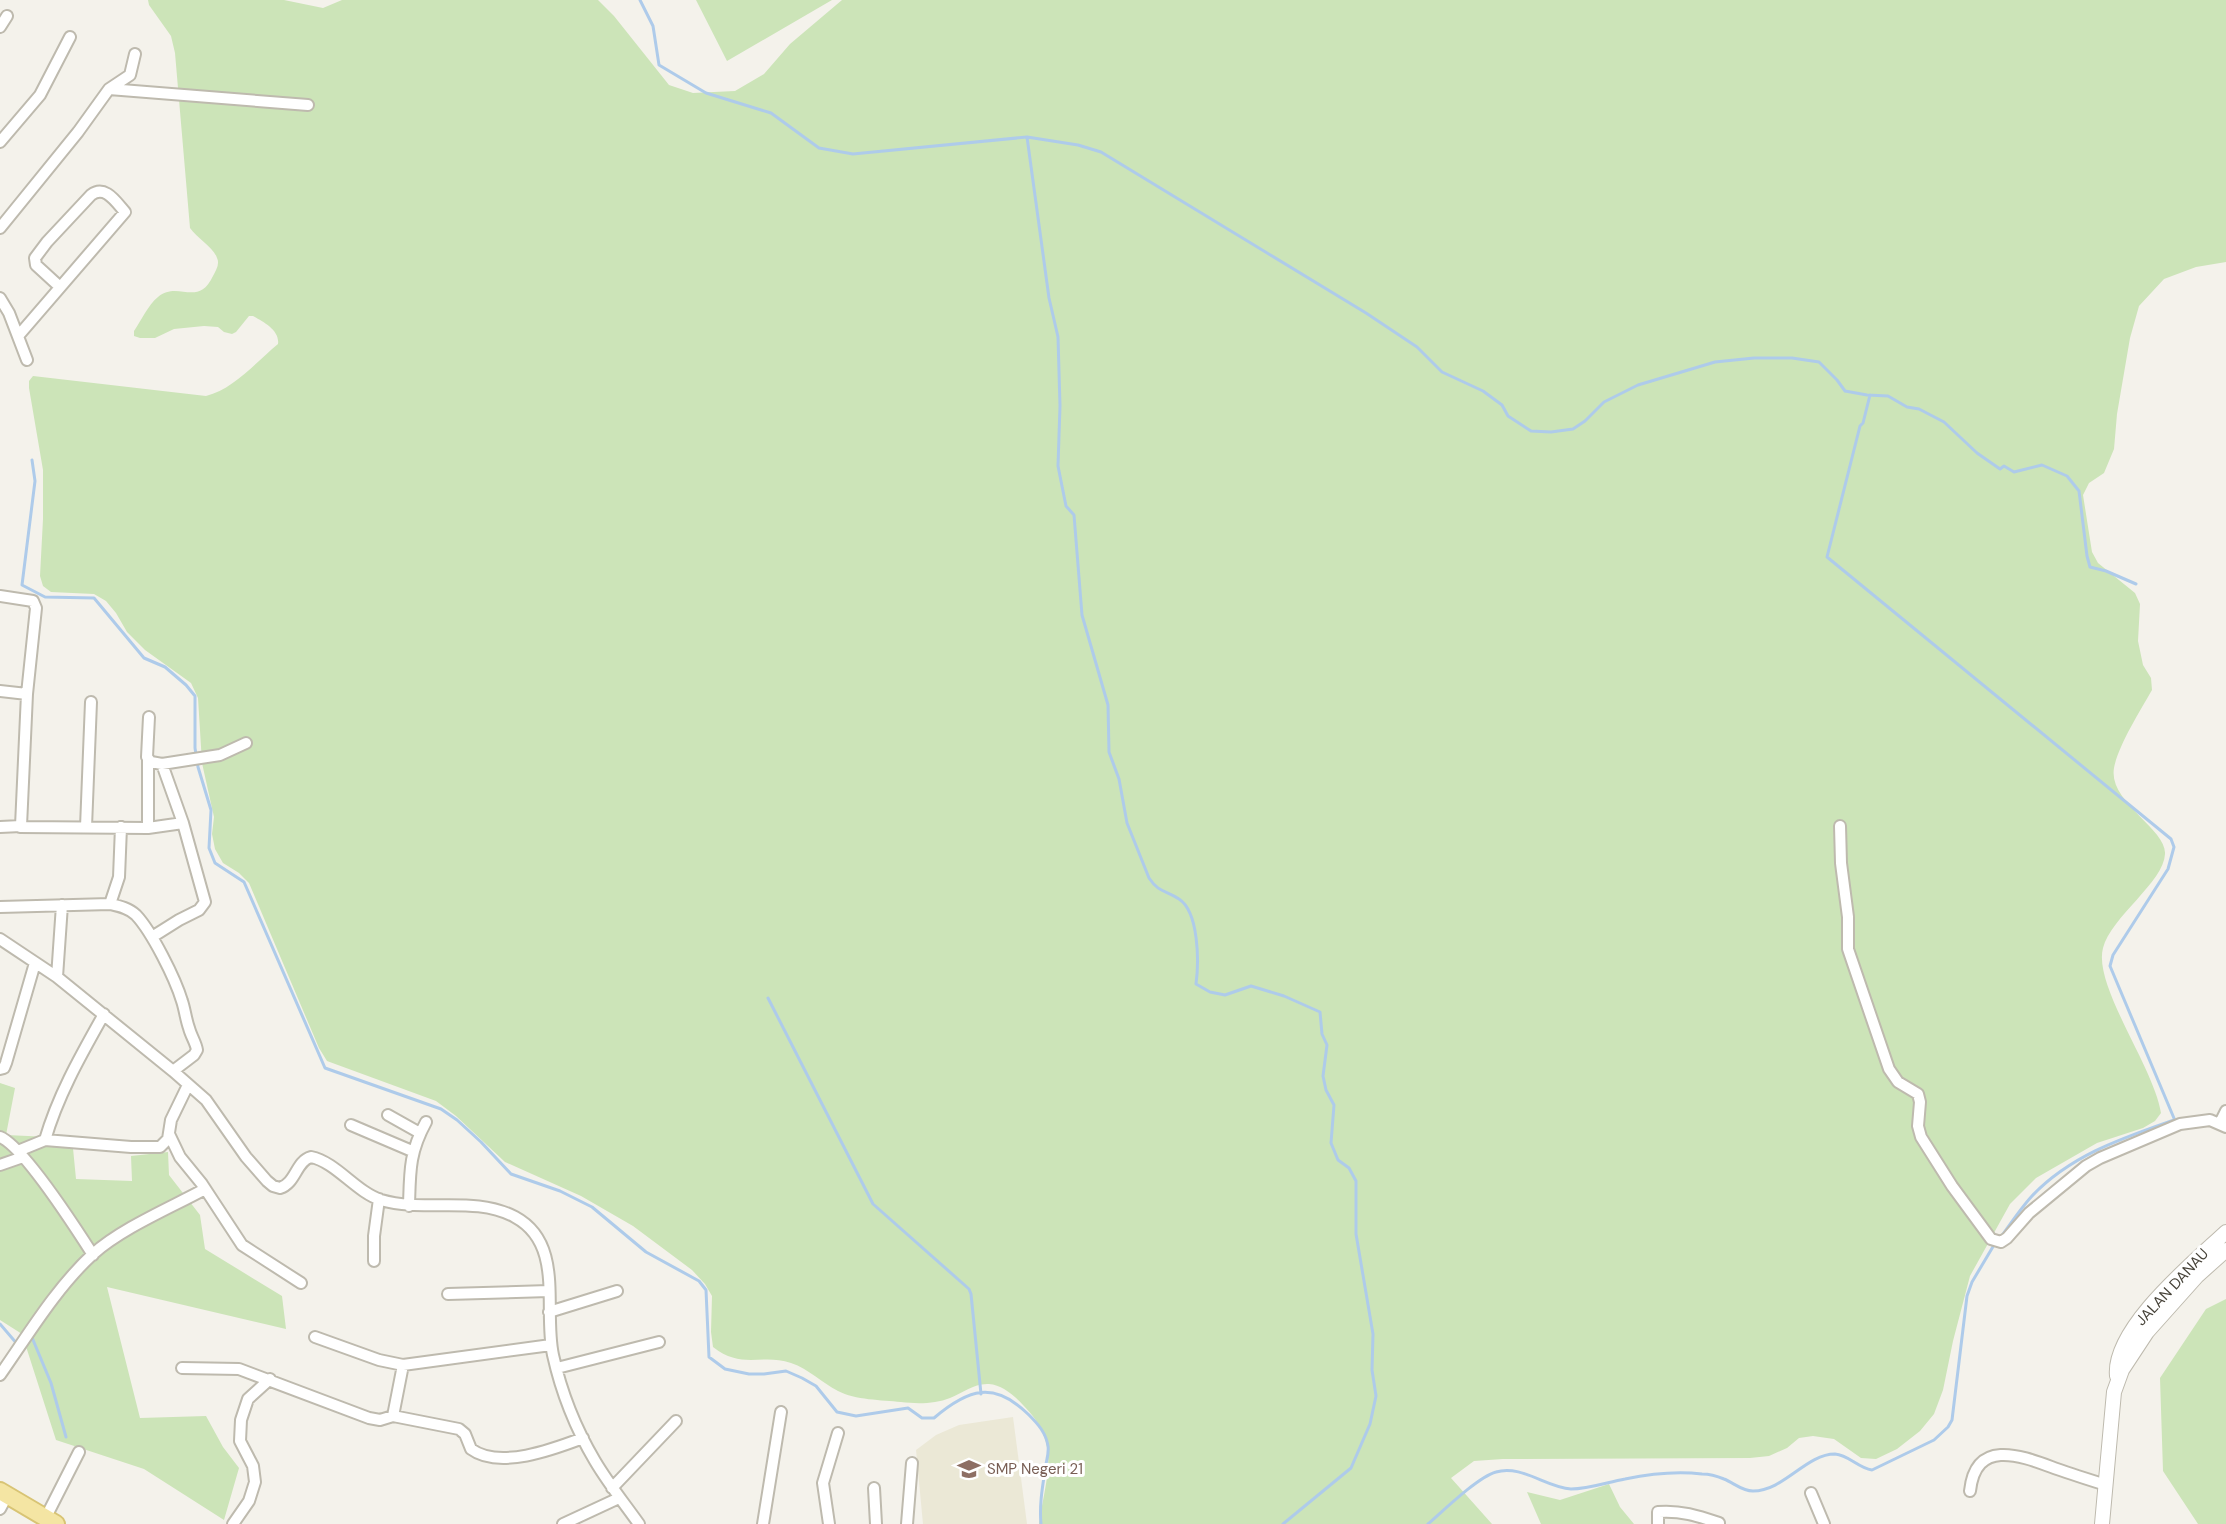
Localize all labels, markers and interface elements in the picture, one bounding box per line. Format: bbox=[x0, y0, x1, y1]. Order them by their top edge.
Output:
street label: JALAN DANAU bbox=[2131, 1244, 2213, 1330]
school or university icon: SMP Negeri 21 bbox=[956, 1456, 982, 1482]
place label: SMP Negeri 21 bbox=[987, 1459, 1083, 1479]

